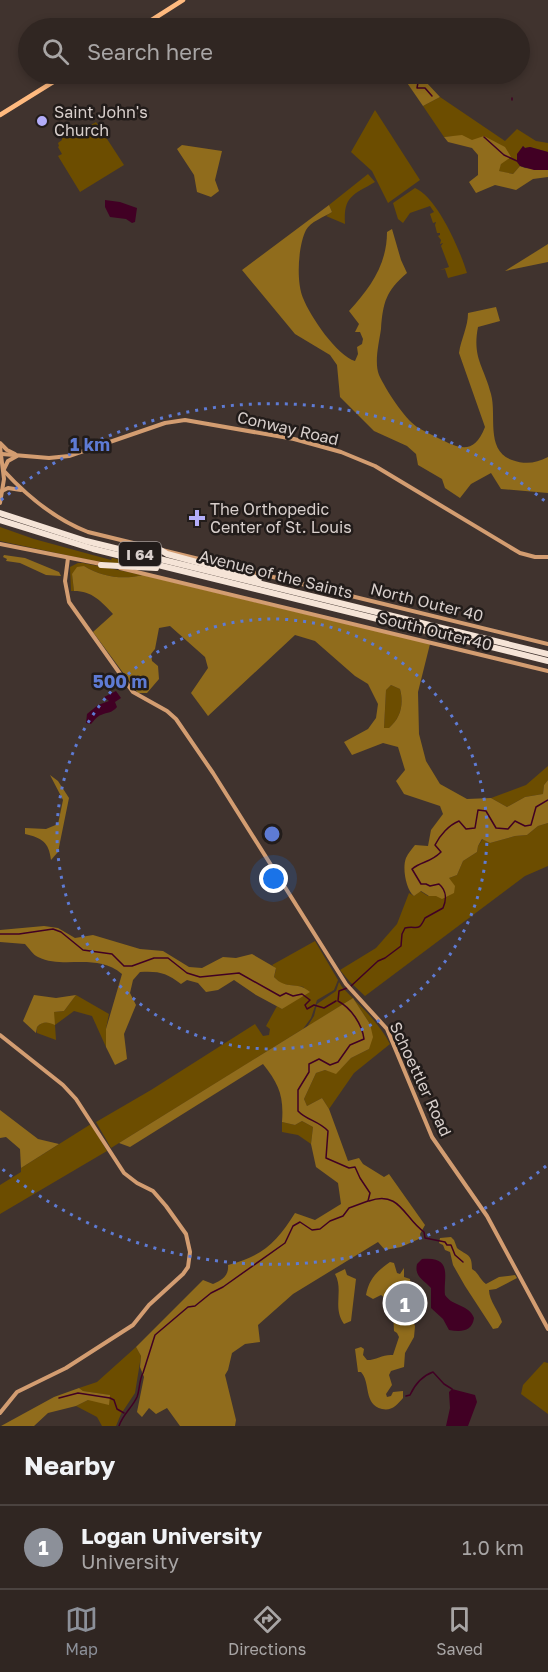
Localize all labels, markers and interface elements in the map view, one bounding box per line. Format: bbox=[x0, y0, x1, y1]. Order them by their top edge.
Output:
search box bbox=[18, 18, 530, 84]
icon: search bbox=[39, 35, 72, 68]
text: Search here bbox=[87, 38, 213, 65]
place label: Saint John's Church bbox=[54, 102, 148, 140]
marker: Saint John's Church bbox=[35, 114, 49, 128]
street label: Conway Road bbox=[235, 407, 341, 449]
text: 1 km bbox=[70, 433, 110, 455]
place label: The Orthopedic Center of St. Louis bbox=[210, 499, 352, 537]
marker: The Orthopedic Center of St. Louis bbox=[188, 509, 206, 527]
road number: I 64 bbox=[119, 542, 161, 566]
street label: Avenue of the Saints bbox=[197, 545, 355, 603]
street label: North Outer 40 bbox=[368, 578, 486, 626]
street label: South Outer 40 bbox=[376, 607, 494, 655]
text: 500 m bbox=[93, 670, 147, 692]
centre of rings bbox=[262, 824, 282, 844]
your location bbox=[259, 864, 288, 893]
street label: Schoettler Road bbox=[386, 1019, 456, 1139]
pin: 1 bbox=[386, 1280, 424, 1326]
text: Nearby bbox=[24, 1450, 115, 1481]
text: Logan University bbox=[81, 1522, 262, 1549]
text: 1 bbox=[38, 1535, 49, 1559]
text: 1.0 km bbox=[462, 1535, 524, 1559]
text: University bbox=[81, 1549, 179, 1573]
tab: Map bbox=[65, 1603, 98, 1659]
tab: Directions bbox=[228, 1603, 306, 1659]
tab: Saved bbox=[436, 1603, 483, 1659]

